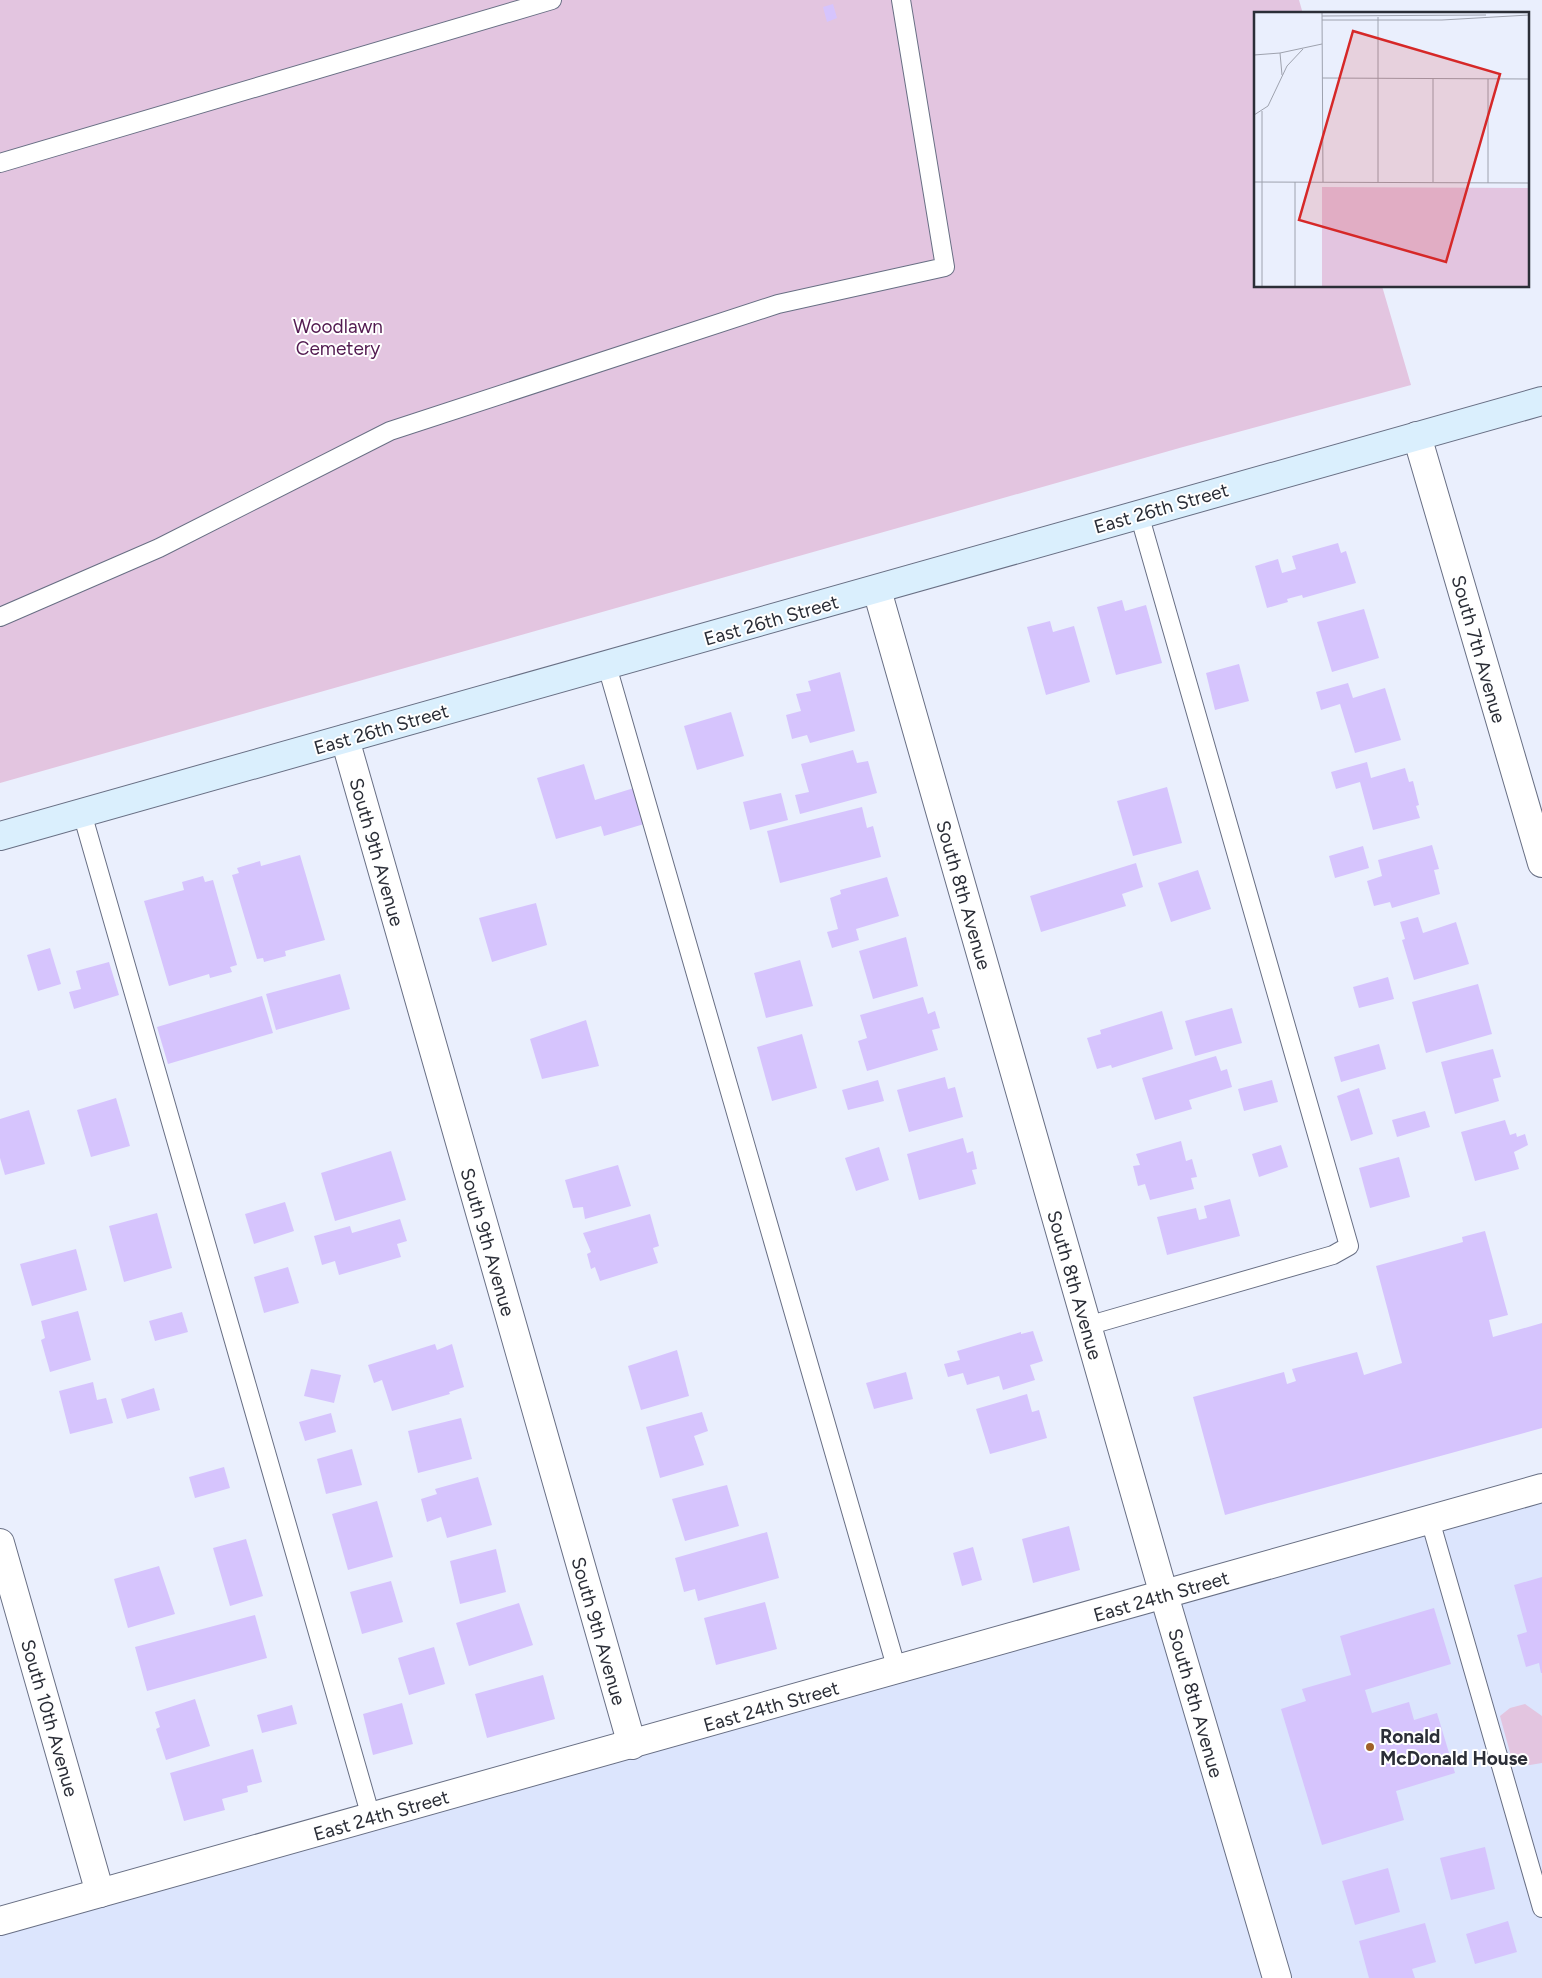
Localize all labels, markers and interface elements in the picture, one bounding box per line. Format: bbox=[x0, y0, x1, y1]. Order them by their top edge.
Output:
inset map bbox=[1254, 12, 1530, 288]
park label: Woodlawn Cemetery bbox=[293, 315, 383, 360]
street label: East 26th Street bbox=[1091, 478, 1231, 539]
street label: South 7th Avenue bbox=[1446, 573, 1511, 726]
street label: East 26th Street bbox=[701, 590, 841, 651]
street label: East 26th Street bbox=[311, 699, 451, 760]
street label: South 9th Avenue bbox=[344, 775, 409, 929]
street label: South 8th Avenue bbox=[931, 818, 996, 972]
street label: South 9th Avenue bbox=[455, 1165, 520, 1319]
street label: South 8th Avenue bbox=[1042, 1208, 1107, 1362]
street label: South 9th Avenue bbox=[566, 1554, 631, 1708]
street label: East 24th Street bbox=[1091, 1566, 1231, 1627]
street label: South 8th Avenue bbox=[1163, 1626, 1228, 1780]
street label: South 10th Avenue bbox=[16, 1637, 83, 1799]
street label: East 24th Street bbox=[701, 1676, 841, 1737]
place label: Ronald McDonald House bbox=[1380, 1725, 1528, 1770]
marker: Ronald McDonald House bbox=[1364, 1741, 1376, 1753]
street label: East 24th Street bbox=[311, 1785, 451, 1846]

